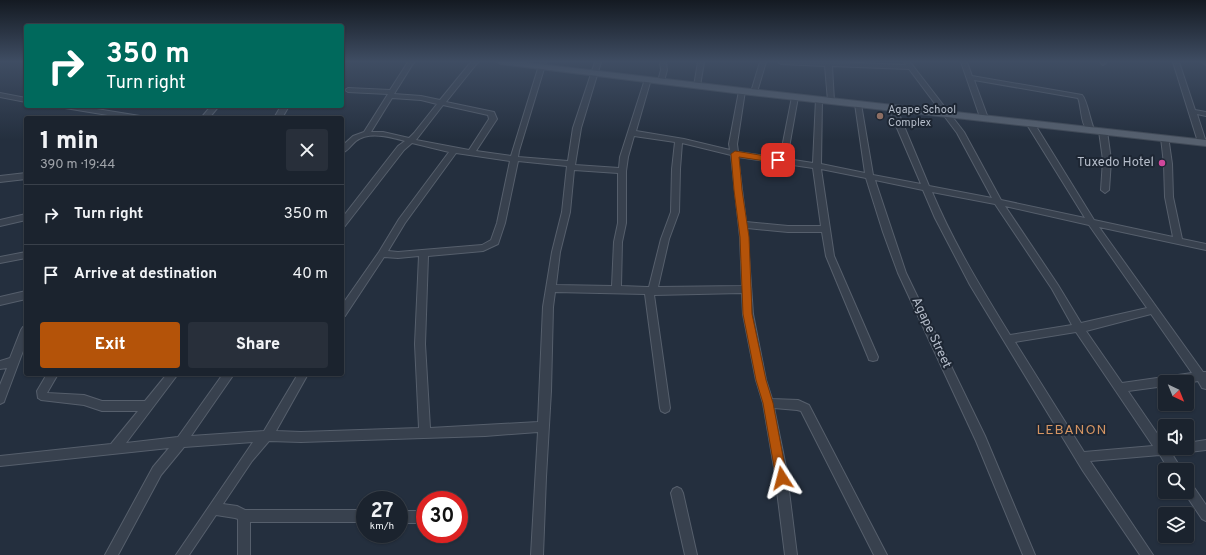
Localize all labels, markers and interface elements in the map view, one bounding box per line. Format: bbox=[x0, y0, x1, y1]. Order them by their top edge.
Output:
text: 350 m bbox=[106, 37, 190, 73]
icon: right bbox=[40, 40, 92, 92]
text: Turn right bbox=[106, 72, 186, 95]
place label: Agape School Complex bbox=[888, 103, 956, 130]
marker: Agape School Complex bbox=[875, 111, 885, 121]
text: 1 min bbox=[40, 127, 99, 157]
button: close bbox=[286, 129, 328, 171]
pin bbox=[761, 143, 795, 177]
icon: arrive bbox=[767, 149, 789, 171]
place label: Tuxedo Hotel bbox=[1077, 155, 1154, 171]
text: 390 m · 19:44 bbox=[40, 157, 115, 173]
marker: Tuxedo Hotel bbox=[1157, 158, 1167, 168]
icon: right bbox=[40, 204, 62, 226]
text: Turn right bbox=[74, 205, 143, 224]
text: 350 m bbox=[284, 205, 328, 224]
icon: arrive bbox=[40, 264, 62, 286]
text: Arrive at destination bbox=[74, 265, 217, 284]
text: 40 m bbox=[293, 265, 328, 284]
street label: Agape Street bbox=[908, 295, 954, 371]
button: Exit bbox=[40, 322, 180, 368]
button: Share bbox=[188, 322, 328, 368]
north arrow bbox=[1158, 375, 1194, 411]
map controls bbox=[1158, 375, 1194, 543]
button: sound bbox=[1158, 419, 1194, 455]
district label: LEBANON bbox=[1036, 422, 1108, 439]
position arrow bbox=[761, 457, 803, 499]
button: search bbox=[1158, 463, 1194, 499]
speed limit sign: 30 bbox=[416, 491, 468, 543]
text: 27 bbox=[371, 499, 393, 525]
button: layers bbox=[1158, 507, 1194, 543]
text: km/h bbox=[370, 520, 394, 533]

